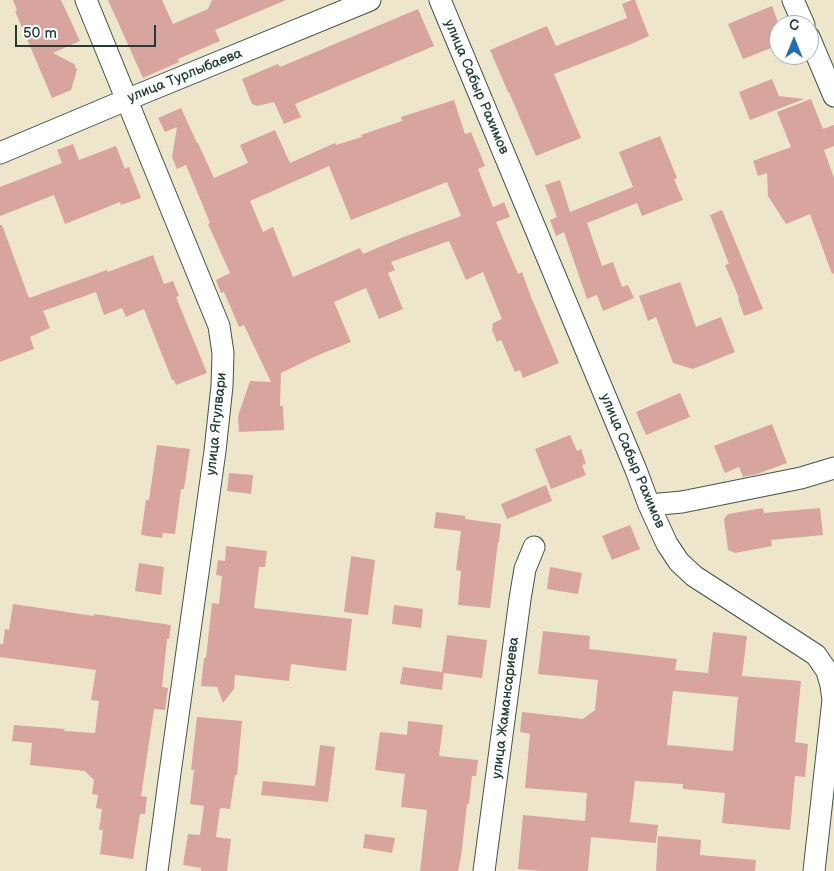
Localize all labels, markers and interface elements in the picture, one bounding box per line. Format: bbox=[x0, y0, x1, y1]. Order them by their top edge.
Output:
scale bar bbox=[18, 15, 159, 47]
north arrow bbox=[769, 15, 819, 65]
street label: улица Сабыр Рахимов bbox=[440, 17, 512, 157]
text: С bbox=[789, 17, 799, 34]
text: 50 m bbox=[23, 24, 57, 43]
street label: улица Турлыбаева bbox=[125, 45, 245, 107]
street label: улица Ягулвари bbox=[203, 372, 231, 476]
street label: улица Сабыр Рахимов bbox=[596, 391, 668, 531]
street label: улица Жамансариева bbox=[489, 636, 523, 780]

